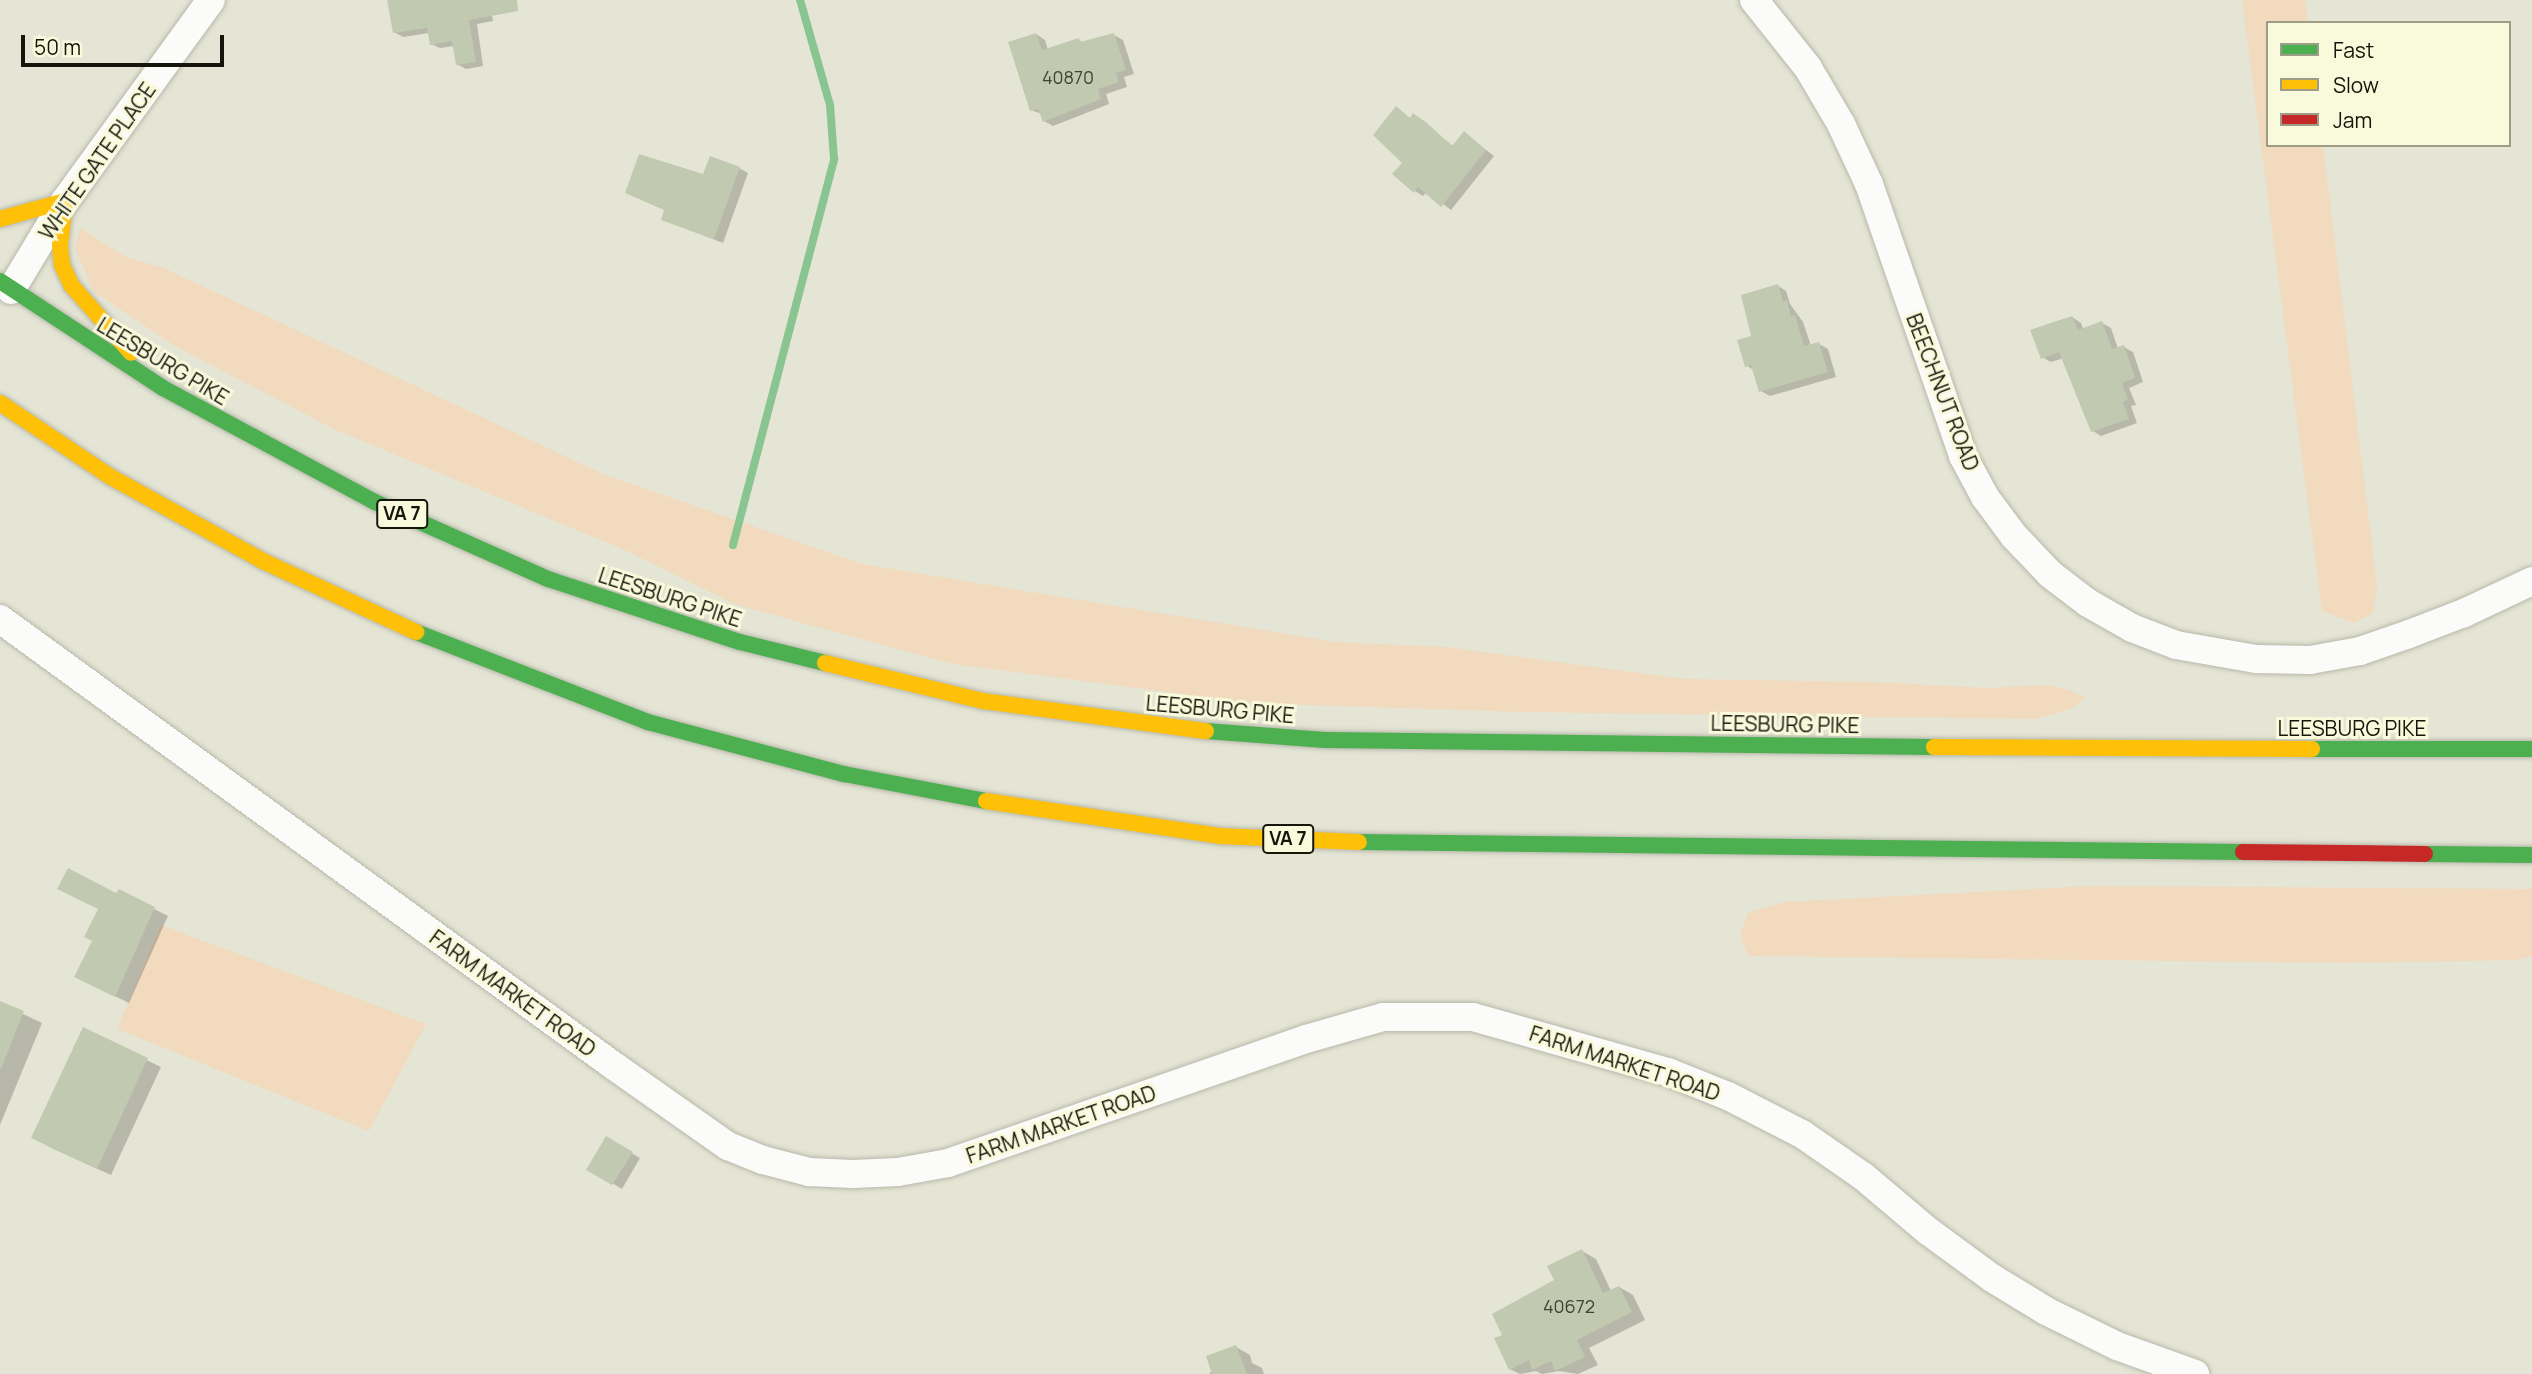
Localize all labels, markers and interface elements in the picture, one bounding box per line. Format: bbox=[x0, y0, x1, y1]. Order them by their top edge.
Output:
scale bar bbox=[24, 21, 228, 65]
legend bbox=[2266, 21, 2511, 147]
text: 50 m bbox=[34, 33, 81, 61]
text: Fast bbox=[2333, 36, 2374, 64]
house number: 40870 bbox=[1042, 66, 1094, 88]
text: Slow bbox=[2333, 71, 2379, 99]
street label: WHITE GATE PLACE bbox=[33, 78, 161, 244]
text: Jam bbox=[2333, 106, 2372, 134]
street label: BEECHNUT ROAD bbox=[1901, 310, 1985, 474]
street label: LEESBURG PIKE bbox=[93, 312, 233, 410]
road number: VA 7 bbox=[376, 499, 428, 530]
street label: LEESBURG PIKE bbox=[595, 562, 745, 632]
street label: LEESBURG PIKE bbox=[1145, 690, 1295, 728]
street label: LEESBURG PIKE bbox=[1710, 710, 1860, 738]
street label: LEESBURG PIKE bbox=[2278, 715, 2426, 741]
road number: VA 7 bbox=[1262, 824, 1314, 854]
street label: FARM MARKET ROAD bbox=[425, 924, 601, 1062]
street label: FARM MARKET ROAD bbox=[1526, 1020, 1724, 1106]
street label: FARM MARKET ROAD bbox=[963, 1080, 1159, 1168]
house number: 40672 bbox=[1543, 1295, 1595, 1317]

